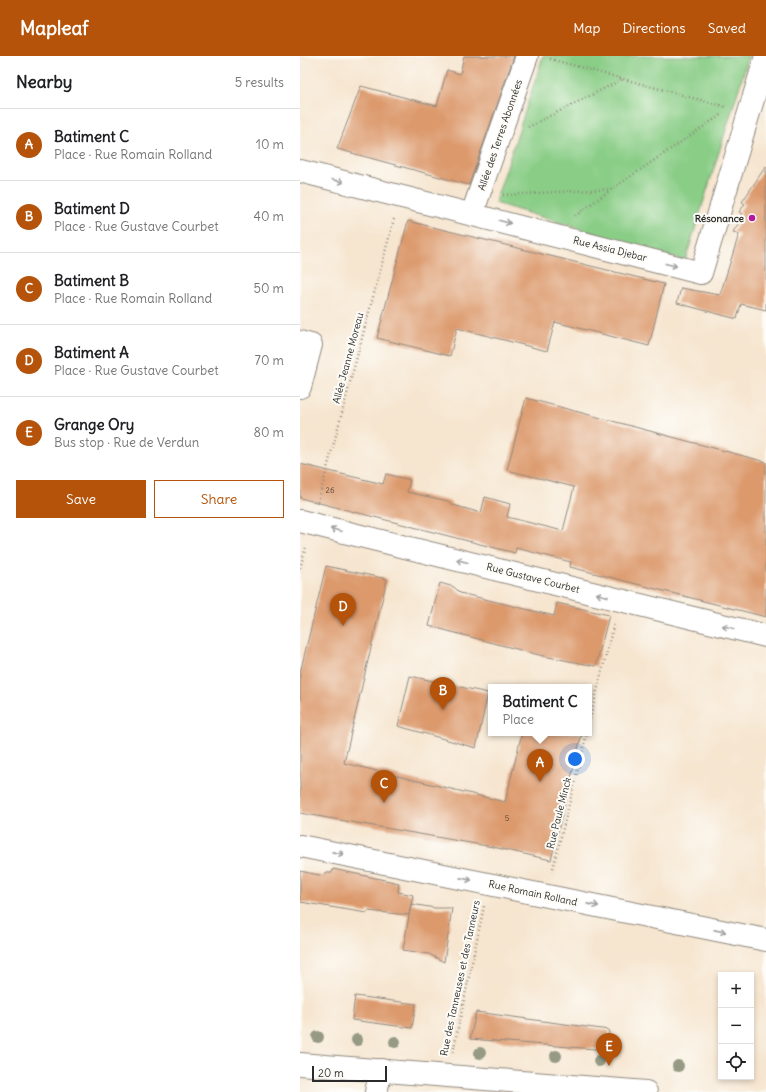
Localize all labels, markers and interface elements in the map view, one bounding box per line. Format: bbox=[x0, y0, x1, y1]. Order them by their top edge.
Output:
text: Mapleaf bbox=[20, 16, 89, 40]
text: Map bbox=[573, 19, 600, 37]
text: Directions bbox=[622, 19, 686, 37]
text: Saved bbox=[708, 19, 746, 37]
text: Nearby bbox=[16, 71, 72, 93]
text: 5 results bbox=[235, 74, 284, 91]
street label: Allée des Terres Abonnées bbox=[475, 77, 525, 192]
text: Batiment C bbox=[54, 127, 129, 146]
text: A bbox=[25, 136, 33, 153]
text: 10 m bbox=[256, 136, 284, 153]
text: Place · Rue Romain Rolland bbox=[54, 146, 212, 163]
one-way arrow bbox=[331, 178, 344, 185]
text: Batiment D bbox=[54, 199, 130, 218]
text: B bbox=[25, 208, 33, 225]
text: 40 m bbox=[253, 208, 284, 225]
place label: Résonance bbox=[695, 212, 745, 225]
marker: Résonance bbox=[747, 213, 757, 223]
text: Place · Rue Gustave Courbet bbox=[54, 218, 219, 235]
one-way arrow bbox=[498, 219, 511, 227]
street label: Rue Assia Djebar bbox=[572, 234, 648, 264]
one-way arrow bbox=[664, 262, 677, 269]
text: Batiment B bbox=[54, 271, 129, 290]
text: C bbox=[25, 280, 33, 297]
text: 50 m bbox=[253, 280, 284, 297]
text: Place · Rue Romain Rolland bbox=[54, 290, 212, 307]
street label: Allée Jeanne Moreau bbox=[330, 311, 366, 405]
text: Batiment A bbox=[54, 343, 129, 362]
text: D bbox=[24, 352, 34, 369]
text: 70 m bbox=[255, 352, 284, 369]
text: Place · Rue Gustave Courbet bbox=[54, 362, 219, 379]
text: Grange Ory bbox=[54, 415, 134, 434]
text: E bbox=[25, 424, 33, 441]
text: 80 m bbox=[253, 424, 284, 441]
text: Bus stop · Rue de Verdun bbox=[54, 434, 199, 451]
button: Save bbox=[16, 480, 146, 518]
button: Share bbox=[154, 480, 284, 518]
house number: 26 bbox=[326, 485, 335, 495]
one-way arrow bbox=[330, 525, 343, 533]
one-way arrow bbox=[456, 556, 469, 564]
street label: Rue Gustave Courbet bbox=[485, 560, 581, 596]
one-way arrow bbox=[596, 591, 609, 598]
pin: D bbox=[330, 593, 356, 626]
one-way arrow bbox=[722, 622, 735, 630]
pin: B bbox=[430, 677, 456, 710]
popup bbox=[488, 684, 592, 736]
text: Batiment C bbox=[502, 692, 578, 711]
text: Place bbox=[502, 711, 534, 728]
pin: A bbox=[527, 749, 553, 782]
your location bbox=[565, 749, 585, 769]
pin: C bbox=[371, 770, 397, 803]
street label: Rue Paule Minck bbox=[544, 776, 574, 850]
house number: 5 bbox=[505, 813, 510, 823]
one-way arrow bbox=[331, 850, 344, 858]
one-way arrow bbox=[459, 876, 472, 884]
street label: Rue Romain Rolland bbox=[487, 877, 579, 909]
street label: Rue des Tanneuses et des Tanneurs bbox=[437, 898, 483, 1057]
one-way arrow bbox=[586, 902, 599, 910]
one-way arrow bbox=[714, 927, 727, 935]
map controls bbox=[718, 972, 754, 1080]
button: + bbox=[718, 972, 754, 1008]
button: − bbox=[718, 1008, 754, 1044]
pin: E bbox=[596, 1033, 622, 1066]
button: locate bbox=[718, 1044, 754, 1080]
scale bar bbox=[312, 1064, 387, 1083]
text: 20 m bbox=[318, 1066, 344, 1080]

